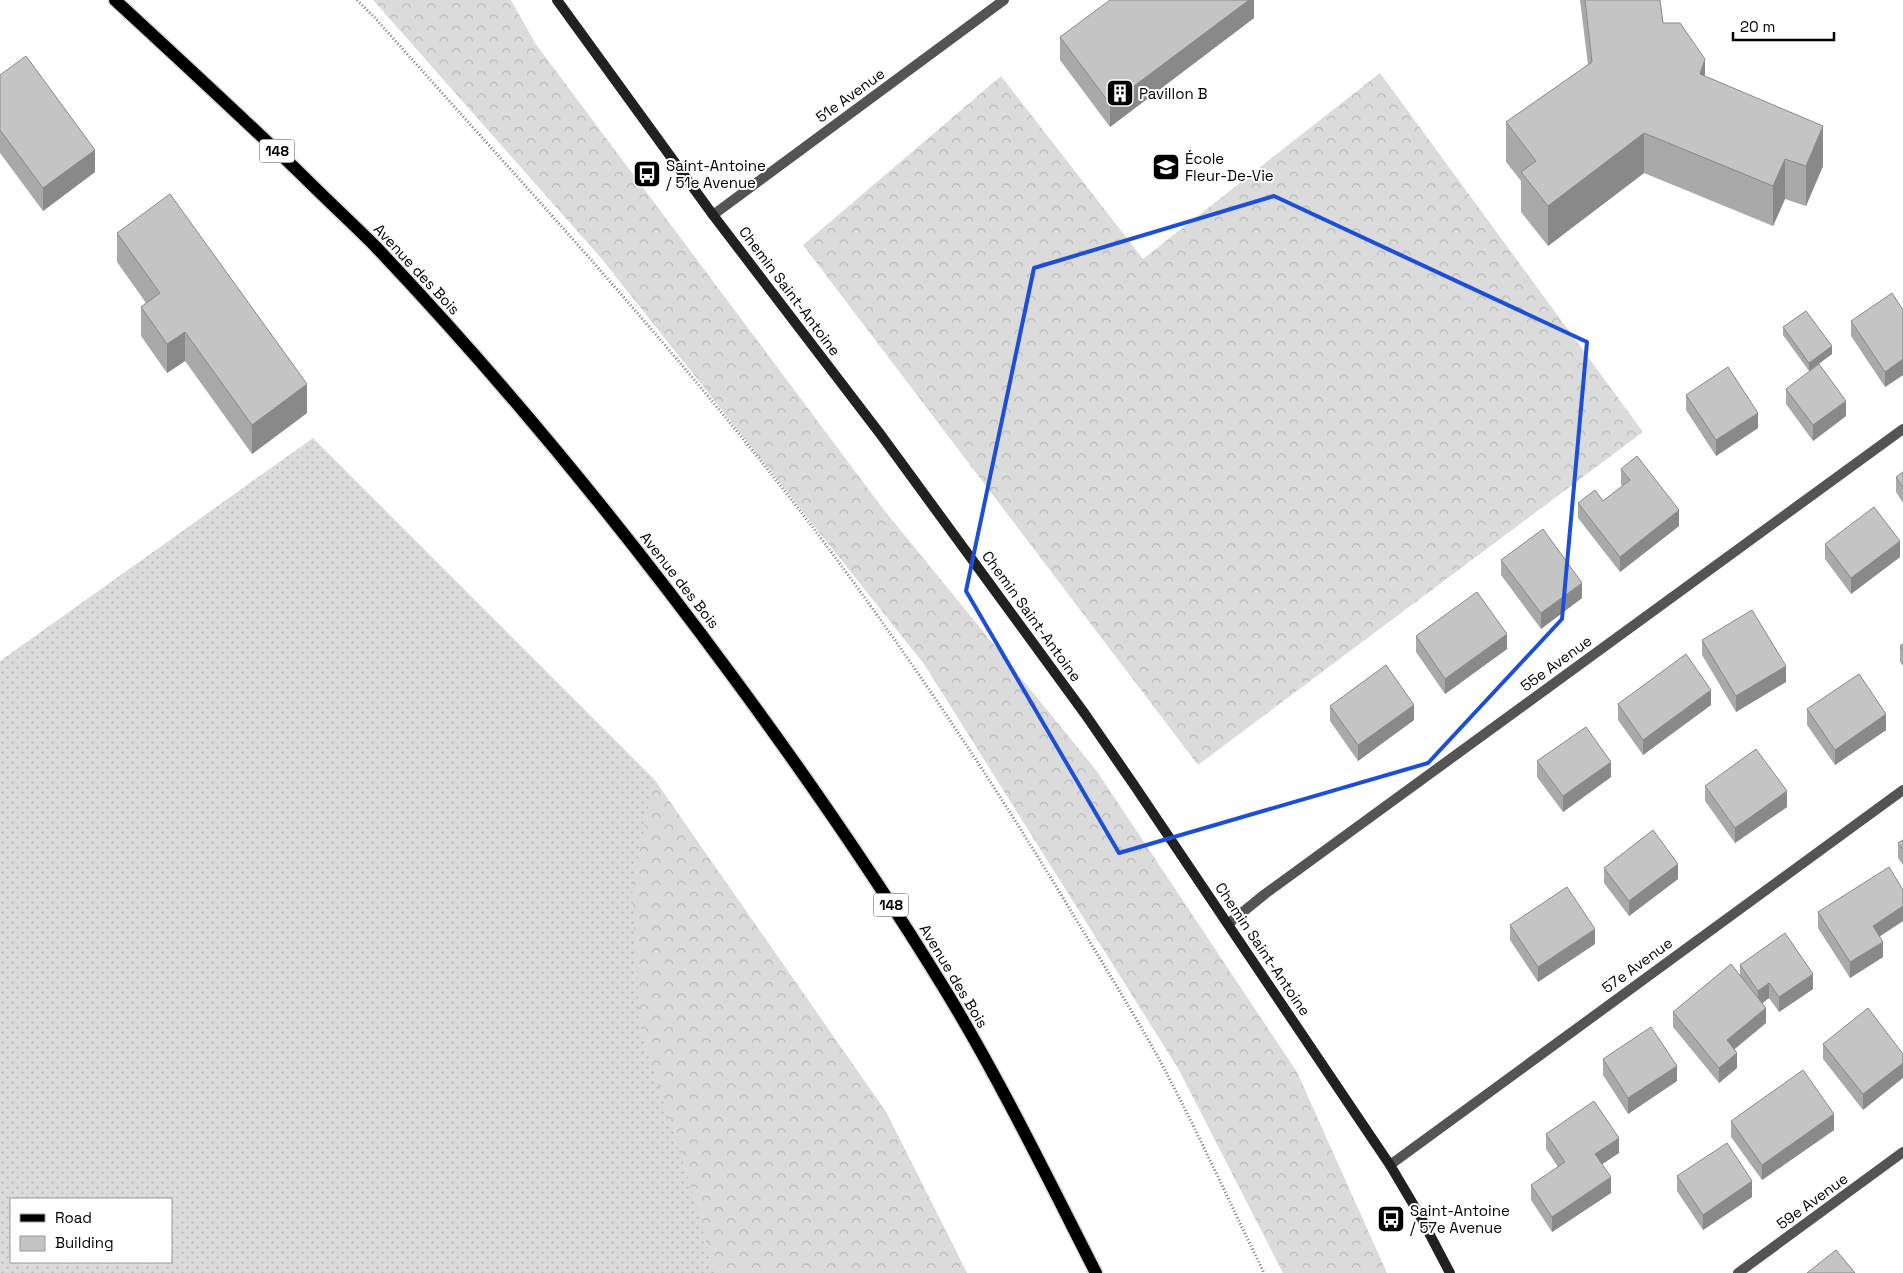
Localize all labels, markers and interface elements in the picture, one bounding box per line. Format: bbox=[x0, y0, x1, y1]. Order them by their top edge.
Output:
scale bar bbox=[1733, 10, 1834, 42]
text: 20 m bbox=[1740, 17, 1775, 36]
street label: 51e Avenue bbox=[812, 64, 888, 126]
building icon: Pavillon B bbox=[1105, 78, 1135, 108]
place label: Pavillon B bbox=[1139, 84, 1208, 103]
road number: 148 bbox=[260, 140, 294, 162]
place label: École Fleur-De-Vie bbox=[1185, 149, 1274, 185]
school or university icon: École Fleur-De-Vie bbox=[1151, 152, 1181, 182]
place label: Saint-Antoine / 51e Avenue bbox=[666, 156, 766, 192]
bus stop icon: Saint-Antoine / 51e Avenue bbox=[632, 159, 662, 189]
street label: Avenue des Bois bbox=[370, 219, 464, 319]
street label: Chemin Saint-Antoine bbox=[735, 223, 845, 360]
street label: Avenue des Bois bbox=[636, 528, 724, 632]
street label: Chemin Saint-Antoine bbox=[978, 547, 1086, 685]
street label: 55e Avenue bbox=[1517, 631, 1595, 695]
street label: Chemin Saint-Antoine bbox=[1211, 879, 1315, 1020]
road number: 148 bbox=[874, 894, 908, 916]
street label: Avenue des Bois bbox=[915, 921, 993, 1031]
street label: 57e Avenue bbox=[1598, 933, 1676, 997]
street label: 59e Avenue bbox=[1773, 1169, 1852, 1233]
legend bbox=[10, 1198, 172, 1263]
place label: Saint-Antoine / 57e Avenue bbox=[1410, 1201, 1510, 1237]
bus stop icon: Saint-Antoine / 57e Avenue bbox=[1376, 1204, 1406, 1234]
text: Road bbox=[55, 1208, 92, 1227]
text: Building bbox=[55, 1233, 114, 1252]

